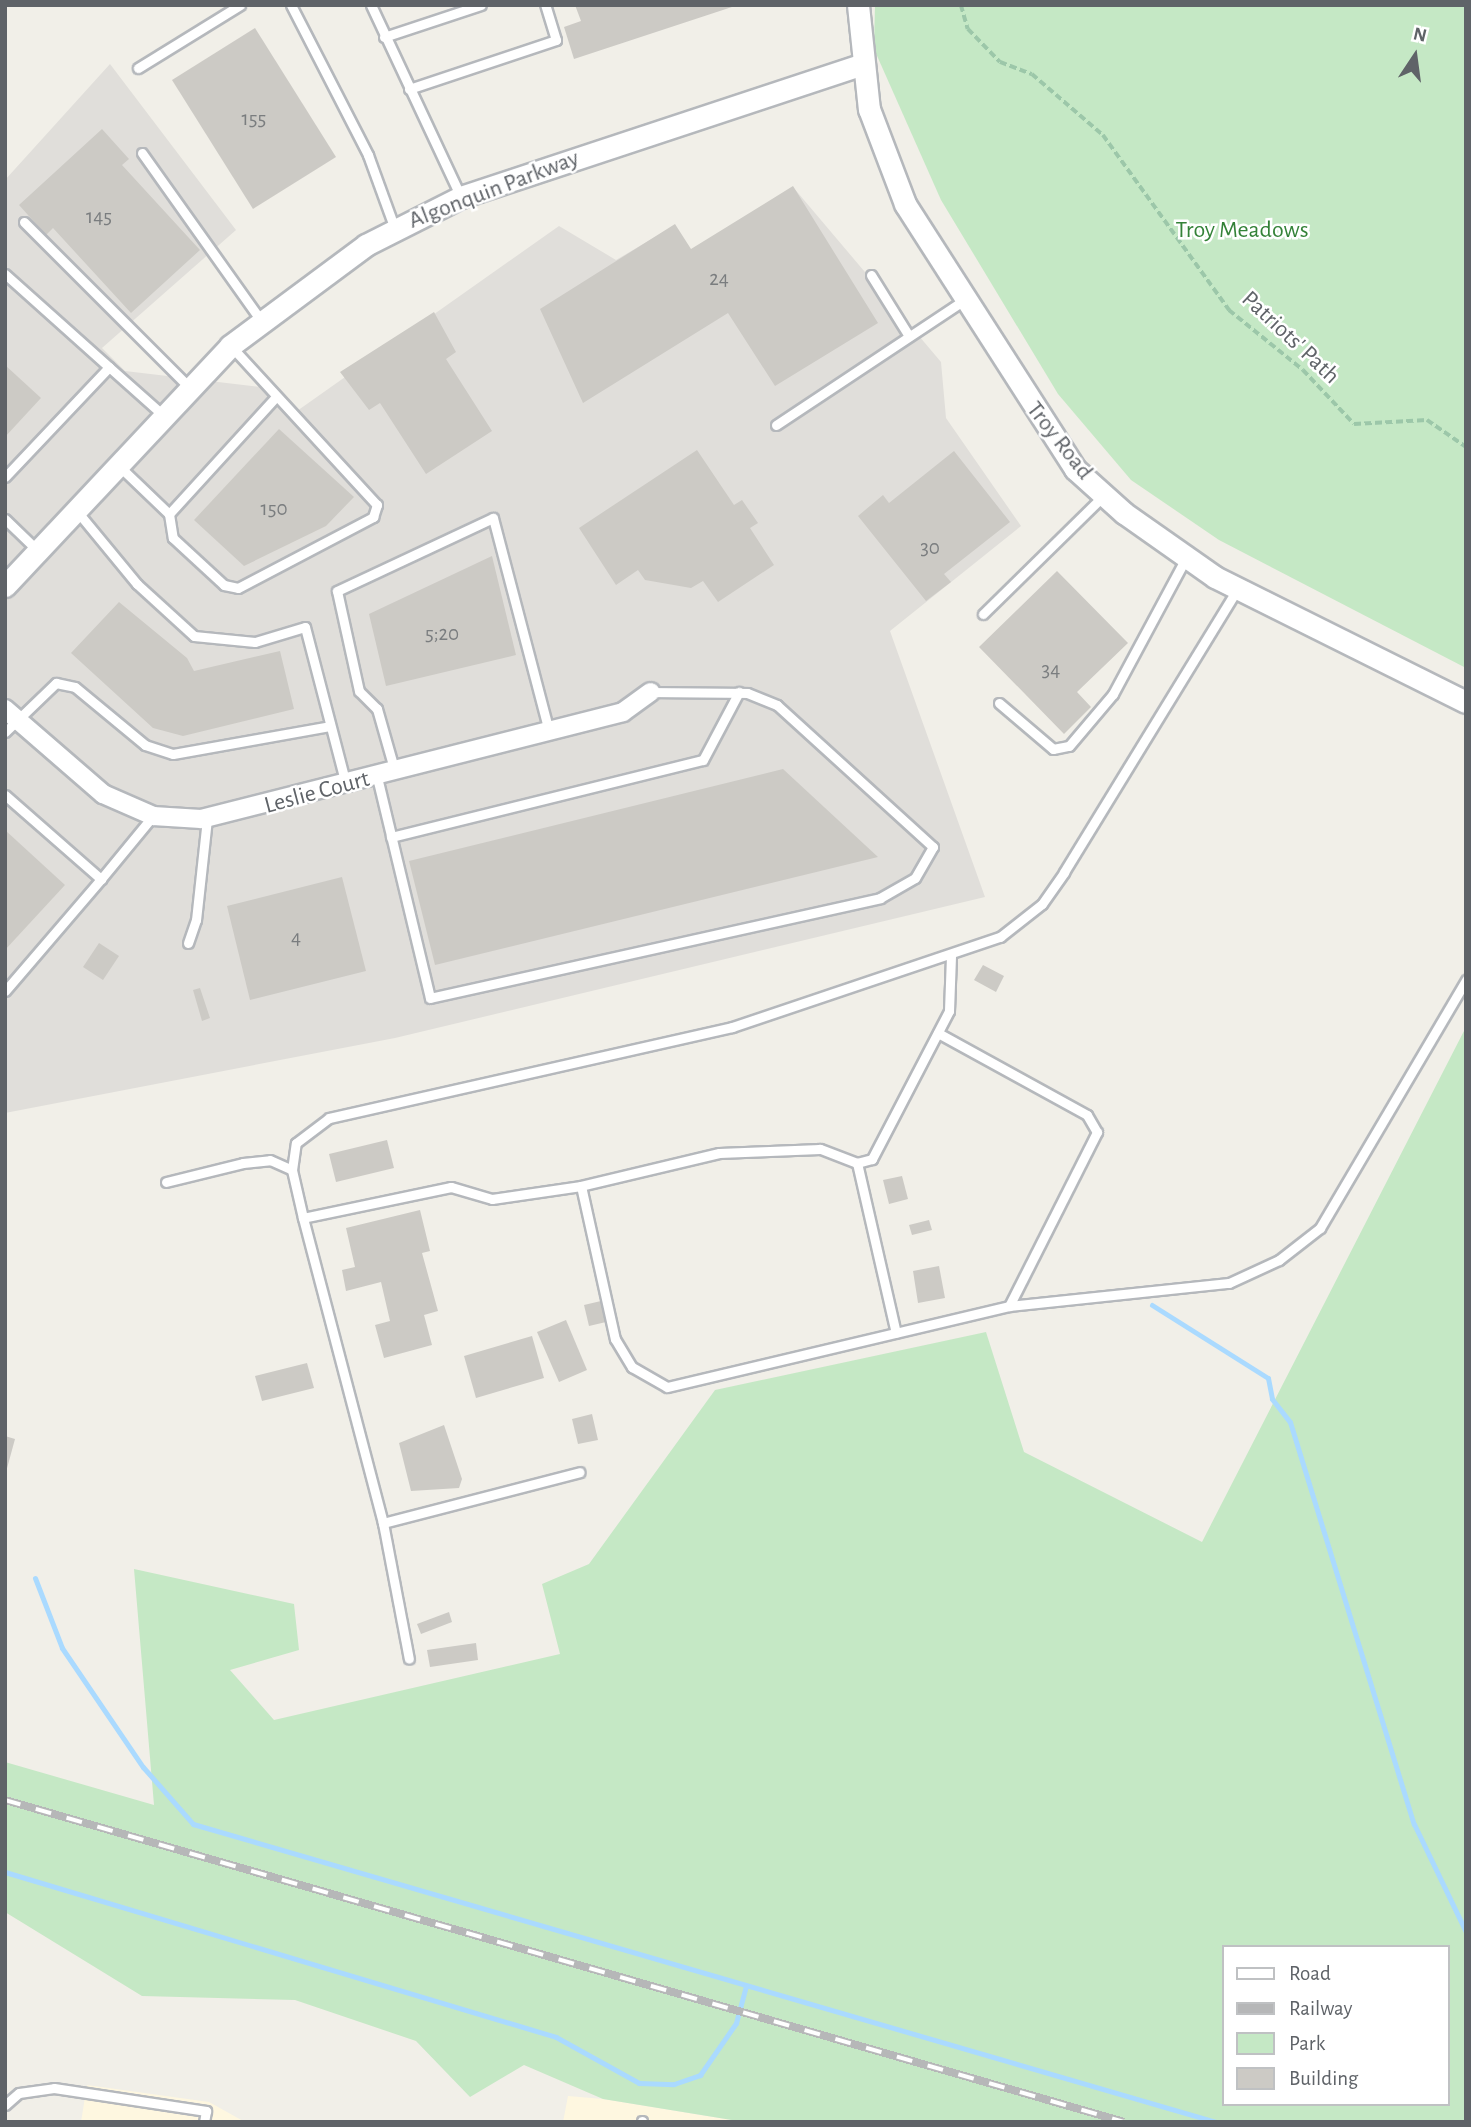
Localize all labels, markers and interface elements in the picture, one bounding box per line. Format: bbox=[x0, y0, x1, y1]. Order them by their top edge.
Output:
north arrow bbox=[1380, 21, 1450, 91]
text: N bbox=[1411, 24, 1428, 46]
house number: 155 bbox=[242, 106, 266, 132]
street label: Algonquin Parkway bbox=[405, 144, 583, 236]
house number: 145 bbox=[86, 204, 112, 230]
park label: Troy Meadows bbox=[1175, 217, 1309, 245]
house number: 24 bbox=[709, 266, 729, 292]
street label: Patriots' Path bbox=[1235, 285, 1345, 391]
street label: Troy Road bbox=[1020, 396, 1098, 486]
house number: 150 bbox=[260, 496, 288, 522]
house number: 30 bbox=[920, 535, 940, 561]
house number: 5;20 bbox=[425, 621, 459, 647]
house number: 34 bbox=[1042, 657, 1060, 683]
street label: Leslie Court bbox=[261, 765, 373, 821]
house number: 4 bbox=[291, 925, 301, 951]
legend bbox=[1222, 1945, 1450, 2106]
text: Road bbox=[1289, 1963, 1331, 1984]
text: Railway bbox=[1289, 1998, 1352, 2019]
text: Park bbox=[1289, 2033, 1325, 2054]
text: Building bbox=[1289, 2068, 1358, 2089]

